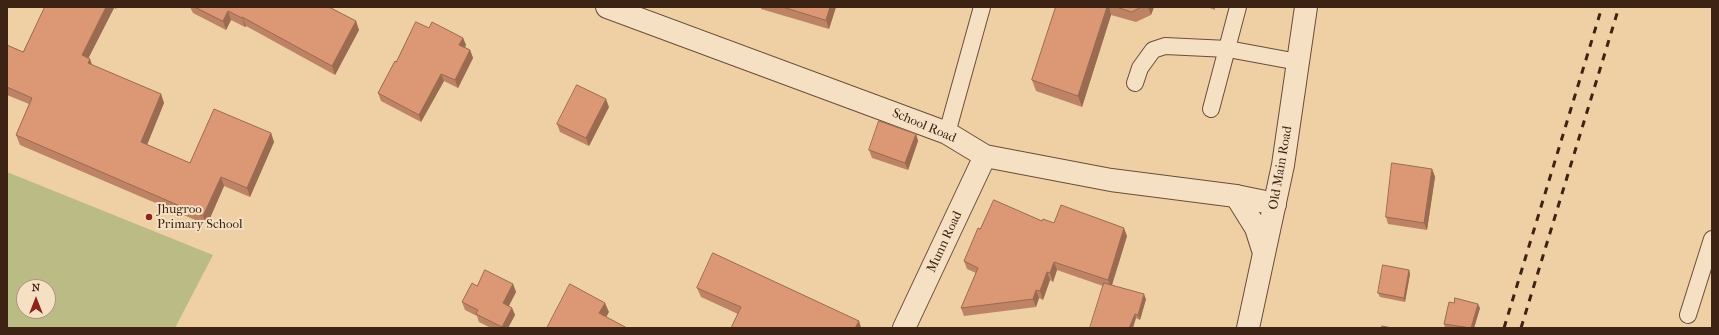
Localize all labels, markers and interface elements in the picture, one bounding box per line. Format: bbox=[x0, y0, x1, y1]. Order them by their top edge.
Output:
street label: School Road bbox=[890, 106, 958, 146]
street label: Old Main Road bbox=[1266, 125, 1296, 211]
place label: Jhugroo Primary School bbox=[157, 202, 243, 233]
street label: Munn Road bbox=[924, 209, 966, 275]
marker: Jhugroo Primary School bbox=[144, 212, 154, 222]
north arrow bbox=[16, 279, 56, 319]
text: N bbox=[32, 281, 40, 294]

